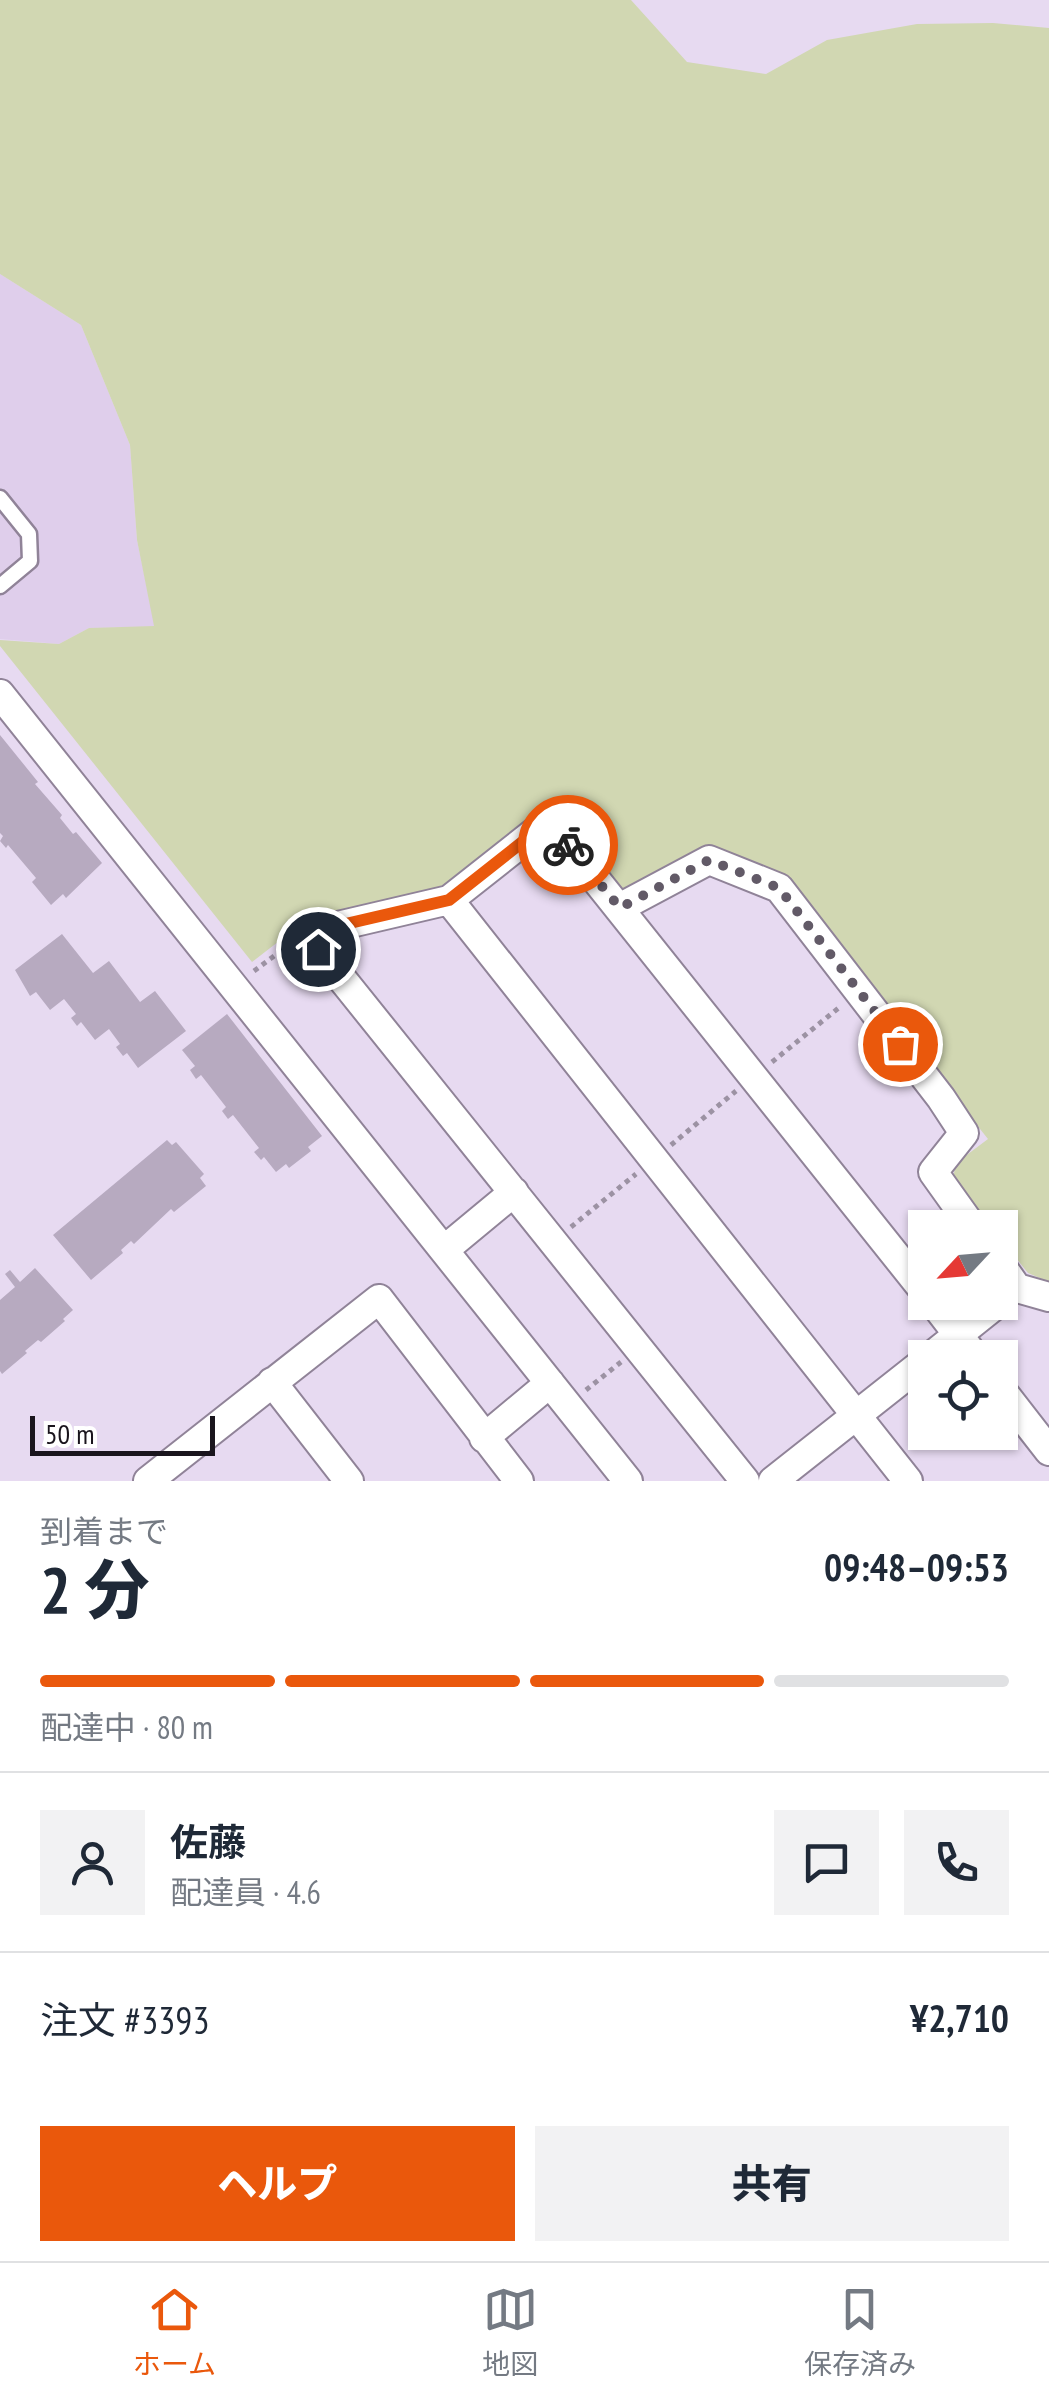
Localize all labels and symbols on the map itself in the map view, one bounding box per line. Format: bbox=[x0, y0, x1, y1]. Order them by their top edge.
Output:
courier bbox=[518, 795, 618, 895]
pin bbox=[276, 907, 361, 992]
pin bbox=[858, 1002, 943, 1087]
north arrow bbox=[908, 1210, 1018, 1320]
scale bar bbox=[30, 1411, 215, 1456]

